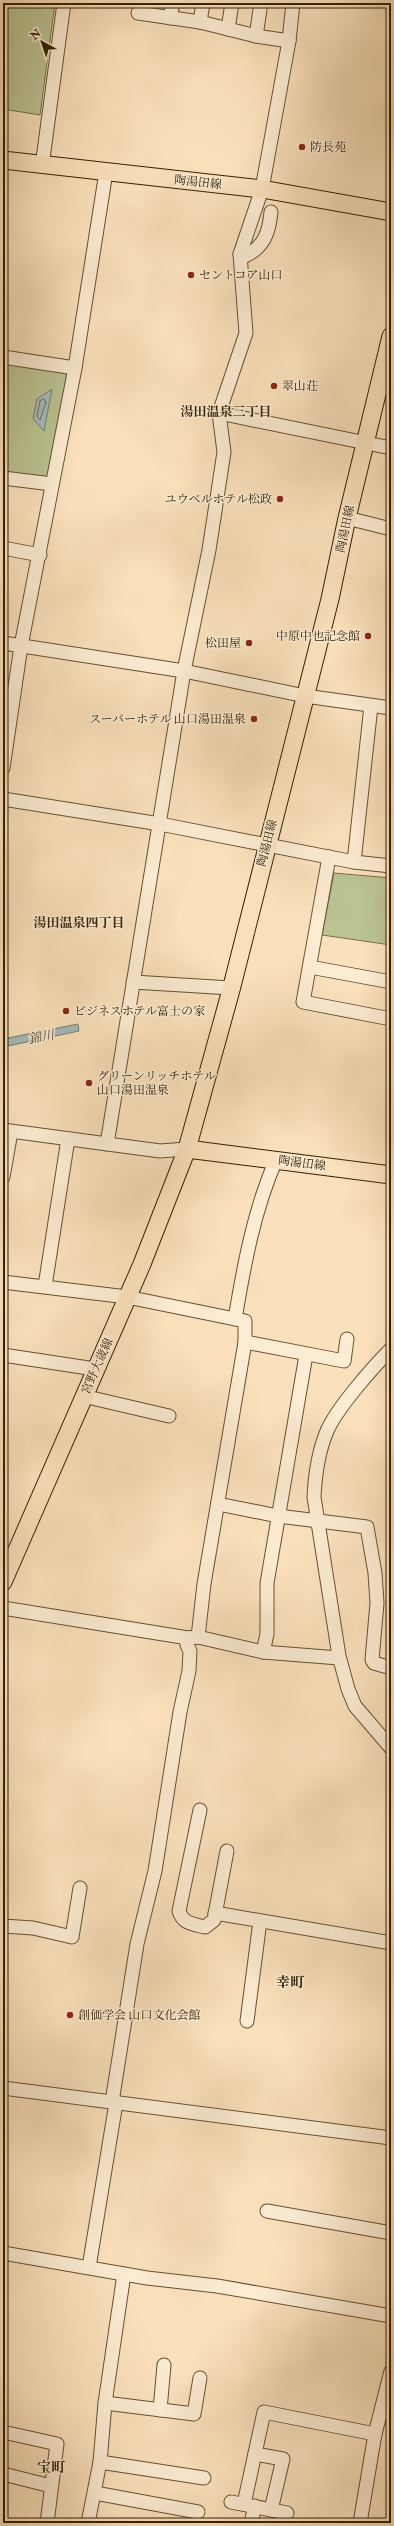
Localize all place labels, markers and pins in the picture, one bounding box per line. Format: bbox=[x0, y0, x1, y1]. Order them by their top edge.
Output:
place label: 防長苑 bbox=[310, 140, 346, 155]
marker: 防長苑 bbox=[297, 142, 307, 152]
place label: セントコア山口 bbox=[199, 268, 283, 283]
marker: セントコア山口 bbox=[186, 270, 196, 280]
place label: 翠山荘 bbox=[282, 379, 318, 394]
marker: 翠山荘 bbox=[269, 381, 279, 391]
place label: ユウベルホテル松政 bbox=[165, 492, 272, 507]
marker: ユウベルホテル松政 bbox=[275, 494, 285, 504]
place label: 中原中也記念館 bbox=[276, 629, 360, 644]
marker: 中原中也記念館 bbox=[363, 631, 373, 641]
place label: 松田屋 bbox=[205, 636, 241, 651]
marker: 松田屋 bbox=[244, 638, 254, 648]
place label: スーパーホテル 山口湯田温泉 bbox=[89, 712, 246, 727]
marker: スーパーホテル 山口湯田温泉 bbox=[249, 714, 259, 724]
place label: ビジネスホテル富士の家 bbox=[74, 1004, 205, 1019]
marker: ビジネスホテル富士の家 bbox=[61, 1006, 71, 1016]
place label: グリーンリッチホテル 山口湯田温泉 bbox=[97, 1069, 216, 1098]
marker: グリーンリッチホテル 山口湯田温泉 bbox=[84, 1078, 94, 1088]
place label: 創価学会 山口文化会館 bbox=[78, 2008, 201, 2023]
marker: 創価学会 山口文化会館 bbox=[65, 2010, 75, 2020]

